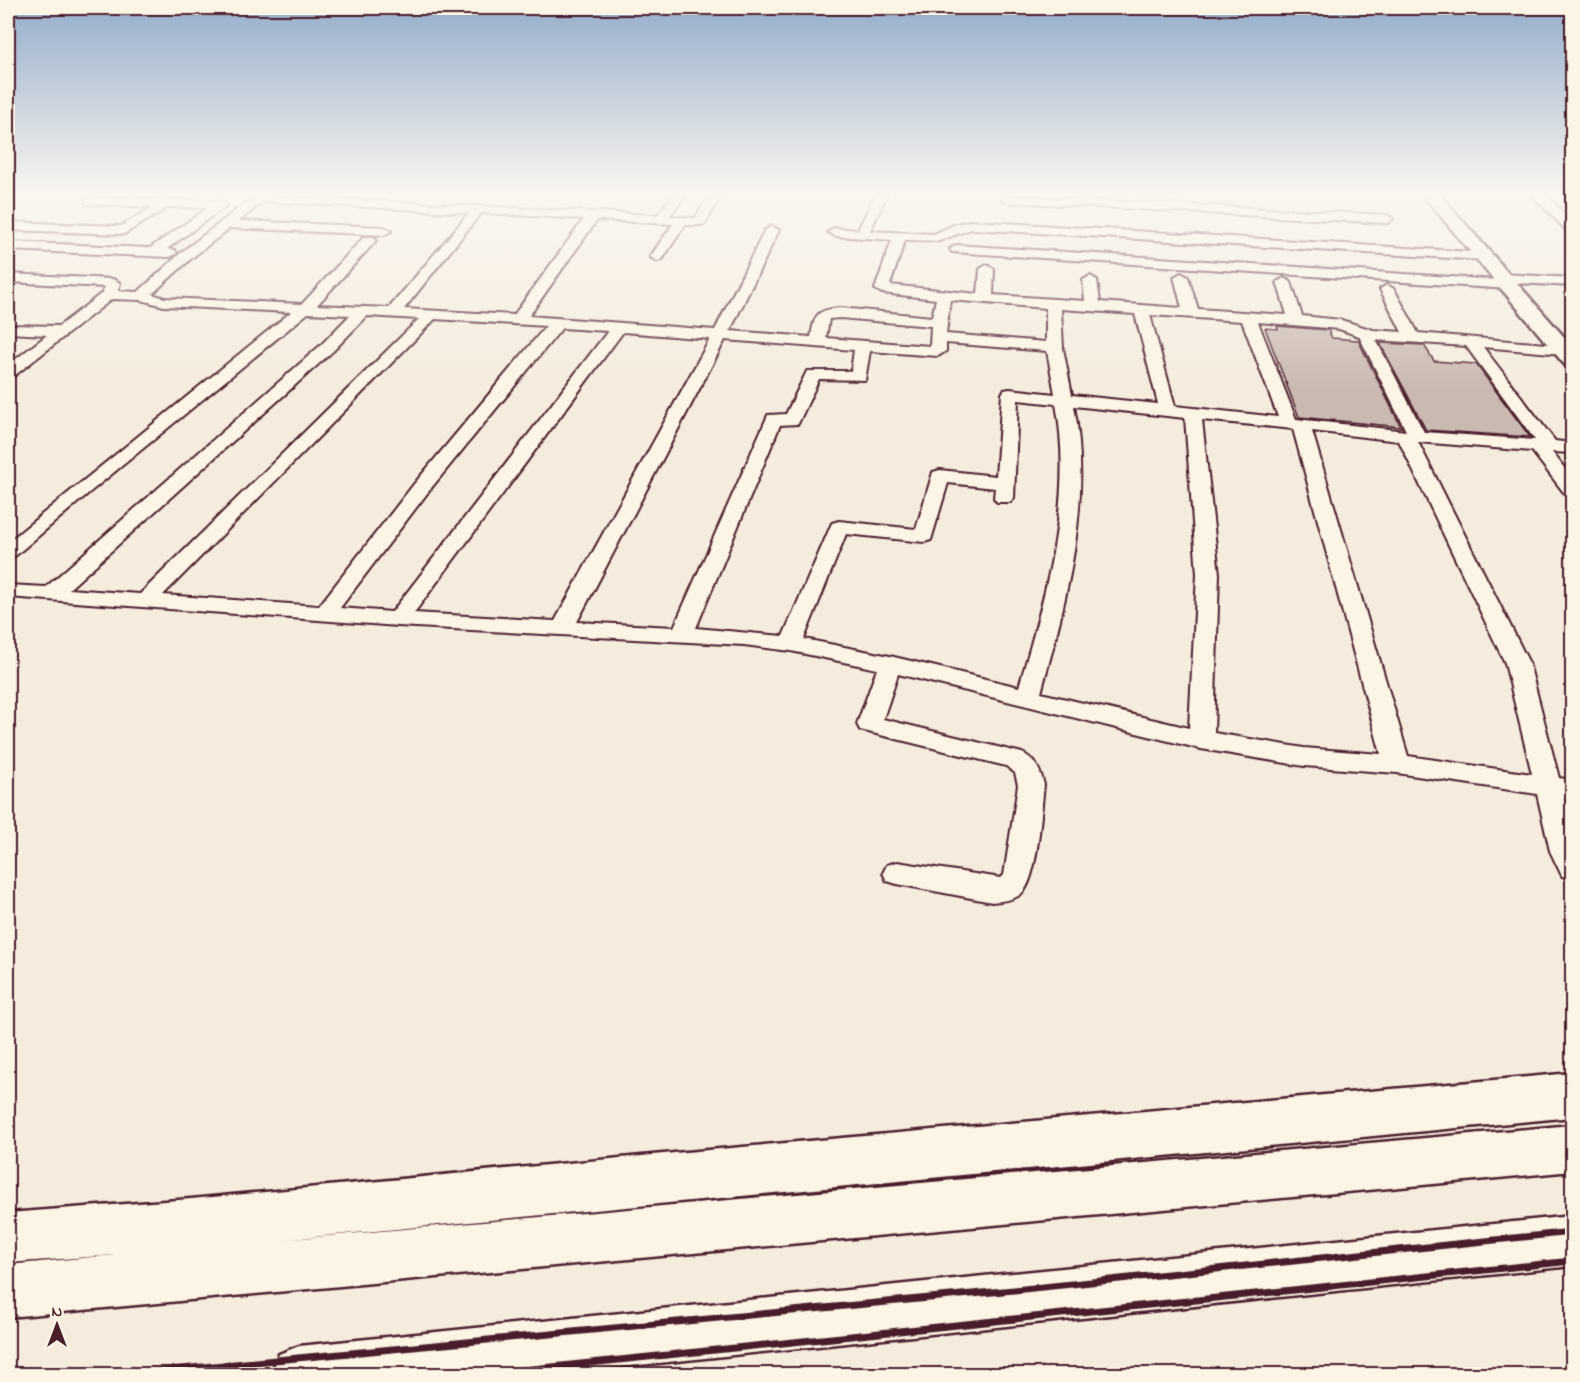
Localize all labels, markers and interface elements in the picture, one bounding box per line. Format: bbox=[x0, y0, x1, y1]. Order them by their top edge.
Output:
north arrow bbox=[27, 1295, 87, 1355]
text: N bbox=[52, 1300, 63, 1324]

